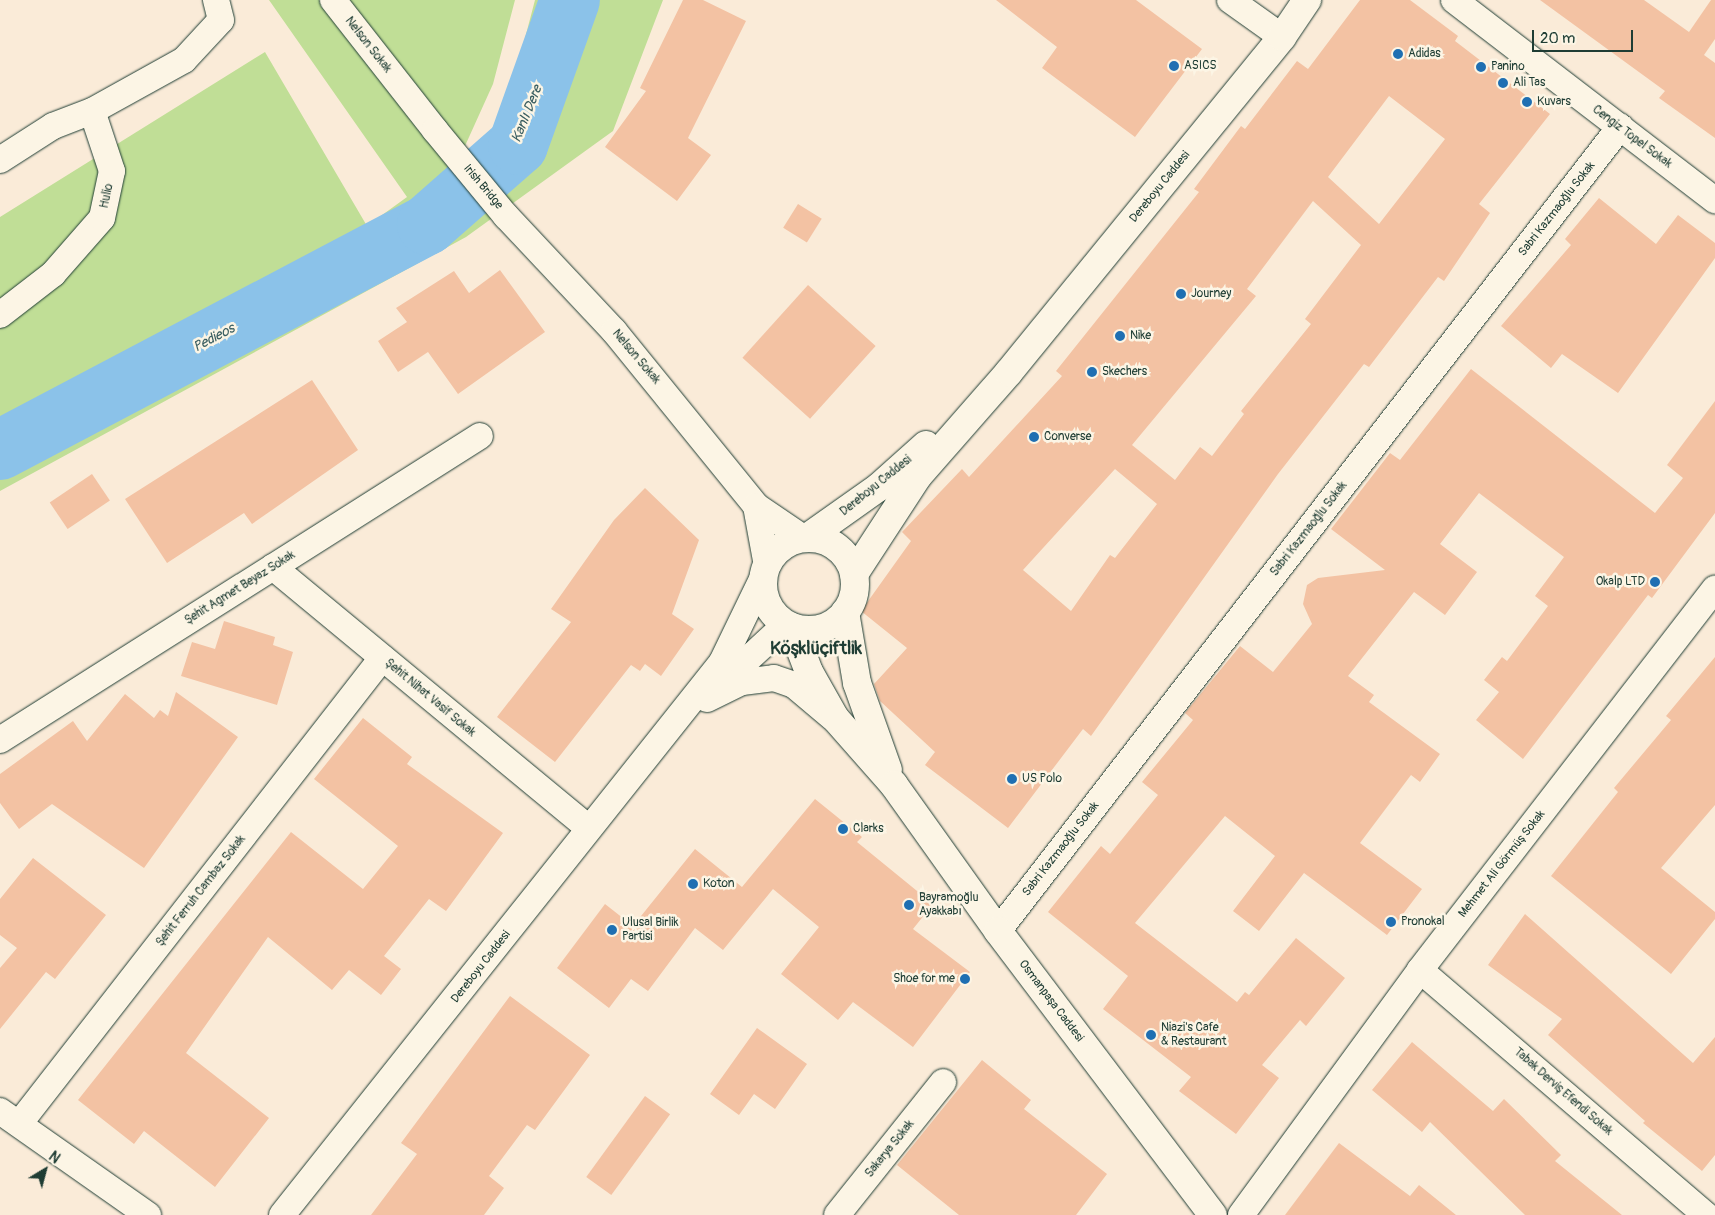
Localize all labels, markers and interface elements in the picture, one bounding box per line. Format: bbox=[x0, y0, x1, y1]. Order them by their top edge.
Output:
street label: Nelson Sokak bbox=[342, 14, 394, 76]
scale bar bbox=[1535, 20, 1636, 52]
text: 20 m bbox=[1540, 29, 1575, 48]
place label: Adidas bbox=[1408, 47, 1441, 61]
marker: Adidas bbox=[1392, 48, 1404, 60]
place label: ASICS bbox=[1184, 59, 1217, 73]
marker: ASICS bbox=[1168, 60, 1180, 72]
place label: Panino bbox=[1491, 60, 1525, 74]
marker: Panino bbox=[1475, 61, 1487, 73]
place label: Ali Tas bbox=[1513, 76, 1545, 90]
marker: Ali Tas bbox=[1497, 77, 1509, 89]
water label: Kanlı Dere bbox=[508, 83, 546, 145]
place label: Kuvars bbox=[1537, 95, 1571, 109]
marker: Kuvars bbox=[1521, 96, 1533, 108]
street label: Cengiz Topel Sokak bbox=[1589, 102, 1675, 172]
street label: Dereboyu Caddesi bbox=[1127, 148, 1193, 226]
street label: Sabri Kazmaoğlu Sokak bbox=[1516, 159, 1598, 259]
street label: Irish Bridge bbox=[460, 162, 506, 212]
street label: Hulio bbox=[97, 182, 117, 210]
place label: Journey bbox=[1191, 287, 1231, 301]
marker: Journey bbox=[1175, 288, 1187, 300]
water label: Pedieos bbox=[190, 320, 238, 356]
street label: Nelson Sokak bbox=[609, 327, 663, 387]
place label: Nike bbox=[1130, 329, 1151, 343]
marker: Nike bbox=[1114, 330, 1126, 342]
place label: Skechers bbox=[1102, 365, 1147, 379]
marker: Skechers bbox=[1086, 366, 1098, 378]
place label: Converse bbox=[1044, 430, 1091, 444]
marker: Converse bbox=[1028, 431, 1040, 443]
street label: Dereboyu Caddesi bbox=[837, 453, 915, 519]
street label: Sabri Kazmaoğlu Sokak bbox=[1268, 479, 1350, 579]
street label: Şehit Agmet Beyaz Sokak bbox=[182, 548, 298, 628]
place label: Okalp LTD bbox=[1596, 575, 1645, 589]
marker: Okalp LTD bbox=[1649, 576, 1661, 588]
district label: Köşklüçiftlik bbox=[770, 638, 862, 660]
street label: Şehit Nihat Vasif Sokak bbox=[382, 656, 478, 740]
place label: US Polo bbox=[1022, 772, 1062, 786]
marker: US Polo bbox=[1006, 773, 1018, 785]
street label: Sabri Kazmaoğlu Sokak bbox=[1020, 799, 1102, 899]
street label: Mehmet Ali Görmüş Sokak bbox=[1456, 807, 1548, 921]
place label: Clarks bbox=[853, 822, 883, 836]
marker: Clarks bbox=[837, 823, 849, 835]
street label: Şehit Ferruh Cambaz Sokak bbox=[153, 833, 249, 949]
place label: Koton bbox=[703, 877, 735, 891]
marker: Koton bbox=[687, 878, 699, 890]
place label: Bayramoğlu Ayakkabı bbox=[919, 891, 979, 919]
marker: Bayramoğlu Ayakkabı bbox=[903, 899, 915, 911]
place label: Pronokal bbox=[1401, 915, 1445, 929]
place label: Ulusal Birlik Partisi bbox=[622, 916, 678, 944]
marker: Pronokal bbox=[1385, 916, 1397, 928]
marker: Ulusal Birlik Partisi bbox=[606, 924, 618, 936]
street label: Dereboyu Caddesi bbox=[448, 928, 514, 1006]
street label: Osmanpaşa Caddesi bbox=[1016, 957, 1086, 1045]
place label: Shoe for me bbox=[893, 972, 955, 986]
marker: Shoe for me bbox=[959, 973, 971, 985]
place label: Niazi's Cafe & Restaurant bbox=[1161, 1021, 1227, 1049]
marker: Niazi's Cafe & Restaurant bbox=[1145, 1029, 1157, 1041]
street label: Tabak Derviş Efendi Sokak bbox=[1511, 1045, 1615, 1139]
street label: Sakarya Sokak bbox=[862, 1117, 918, 1181]
north arrow bbox=[20, 1145, 70, 1195]
text: N bbox=[45, 1148, 63, 1167]

